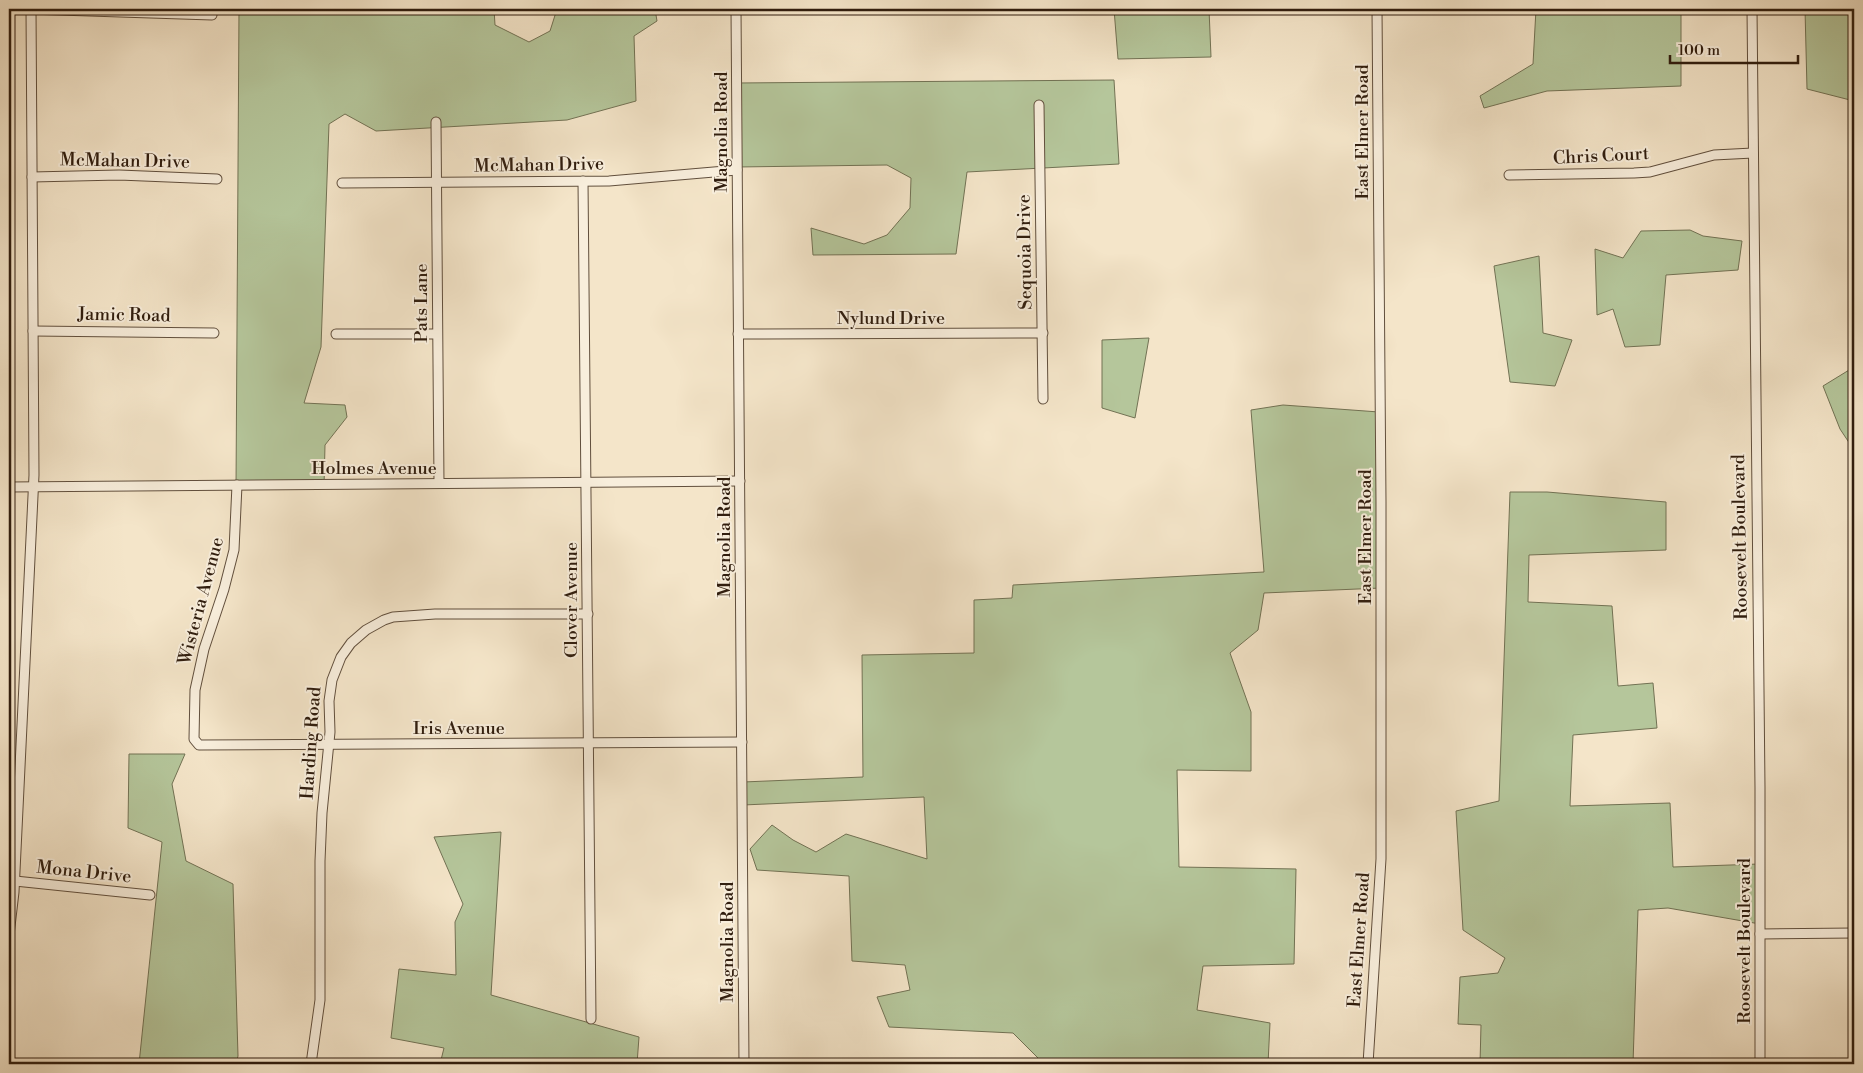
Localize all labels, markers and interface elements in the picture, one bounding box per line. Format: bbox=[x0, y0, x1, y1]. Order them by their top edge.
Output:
scale bar bbox=[1670, 32, 1798, 64]
text: 100 m bbox=[1678, 41, 1720, 60]
street label: East Elmer Road bbox=[1351, 63, 1374, 200]
street label: Magnolia Road bbox=[710, 71, 733, 193]
street label: Chris Court bbox=[1552, 142, 1650, 170]
street label: McMahan Drive bbox=[60, 148, 190, 174]
street label: McMahan Drive bbox=[474, 152, 604, 178]
street label: Sequoia Drive bbox=[1012, 194, 1038, 310]
street label: Pats Lane bbox=[410, 263, 433, 343]
street label: Jamic Road bbox=[76, 303, 171, 327]
street label: Nylund Drive bbox=[837, 307, 945, 330]
street label: Roosevelt Boulevard bbox=[1727, 453, 1753, 620]
street label: Holmes Avenue bbox=[311, 457, 437, 480]
street label: East Elmer Road bbox=[1354, 468, 1377, 605]
street label: Magnolia Road bbox=[713, 476, 736, 598]
street label: Wisteria Avenue bbox=[173, 535, 229, 668]
street label: Clover Avenue bbox=[560, 542, 583, 658]
street label: Harding Road bbox=[296, 685, 326, 800]
street label: Iris Avenue bbox=[413, 717, 505, 740]
street label: Mona Drive bbox=[35, 856, 133, 888]
street label: Roosevelt Boulevard bbox=[1733, 857, 1756, 1024]
street label: East Elmer Road bbox=[1343, 871, 1375, 1008]
street label: Magnolia Road bbox=[716, 881, 739, 1003]

